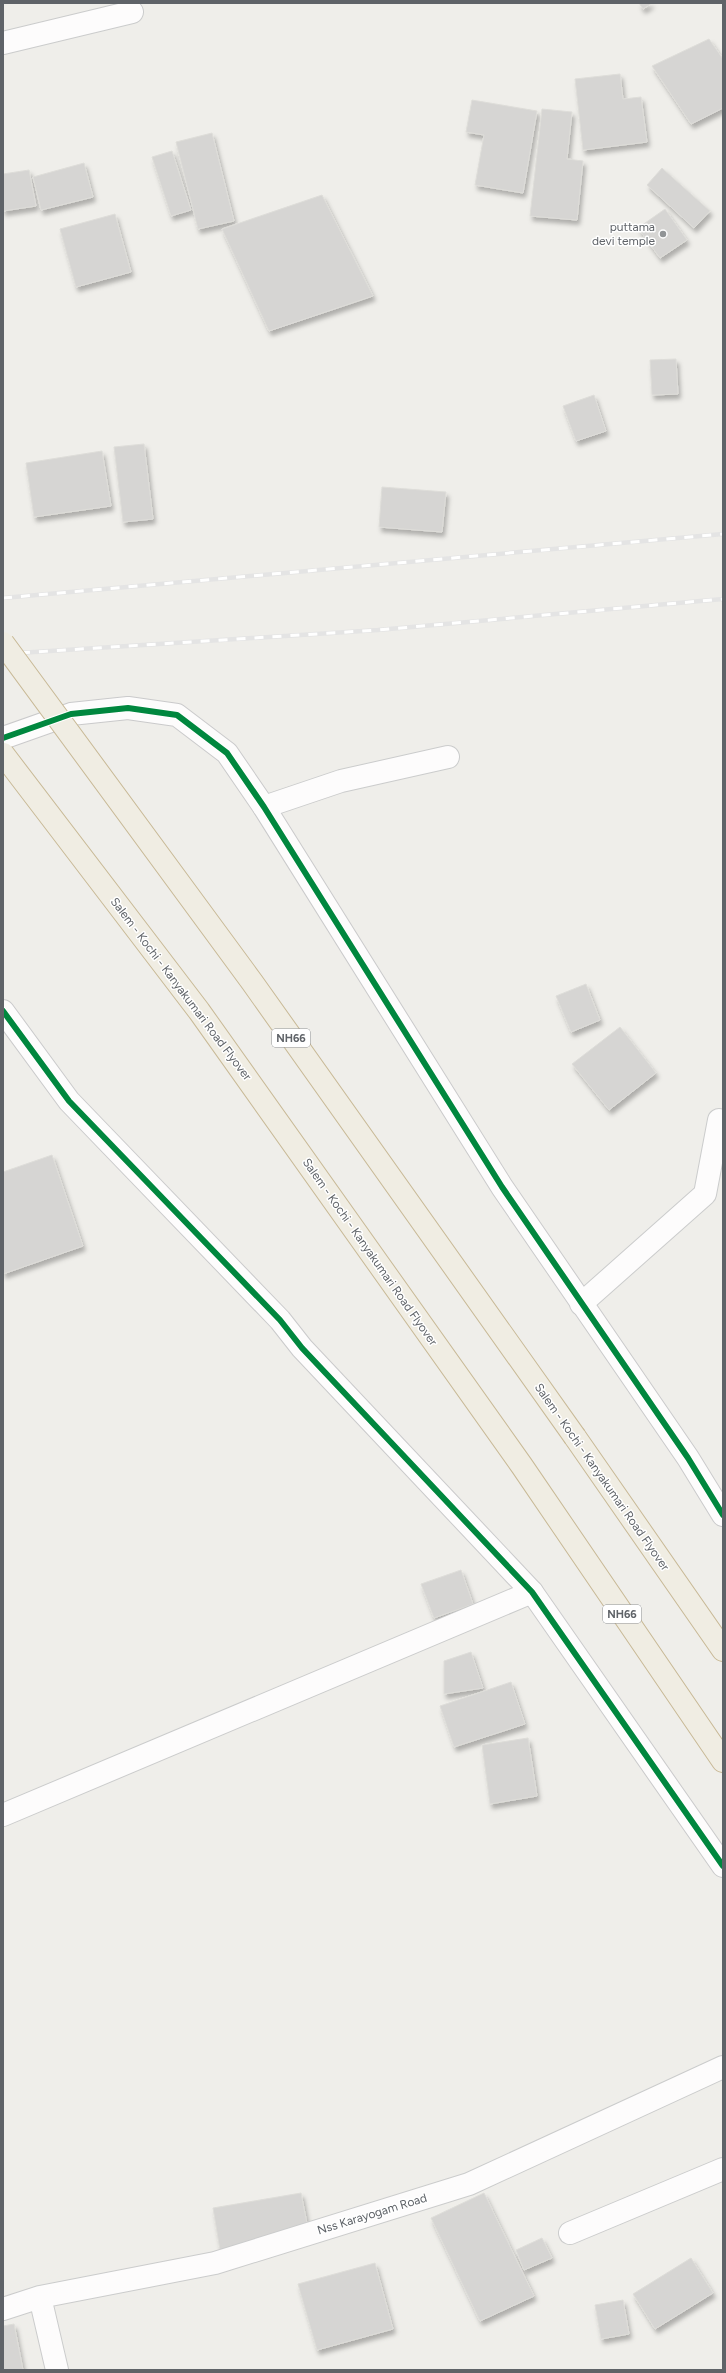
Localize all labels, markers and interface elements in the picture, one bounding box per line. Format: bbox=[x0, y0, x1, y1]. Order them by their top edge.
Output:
place label: puttama devi temple bbox=[592, 220, 655, 248]
marker: puttama devi temple bbox=[658, 229, 668, 239]
street label: Salem - Kochi - Kanyakumari Road Flyover bbox=[108, 895, 254, 1083]
road number: NH66 bbox=[272, 1029, 310, 1047]
street label: Salem - Kochi - Kanyakumari Road Flyover bbox=[300, 1156, 440, 1348]
street label: Salem - Kochi - Kanyakumari Road Flyover bbox=[532, 1381, 672, 1573]
road number: NH66 bbox=[603, 1605, 641, 1623]
street label: Nss Karayogam Road bbox=[315, 2191, 429, 2237]

